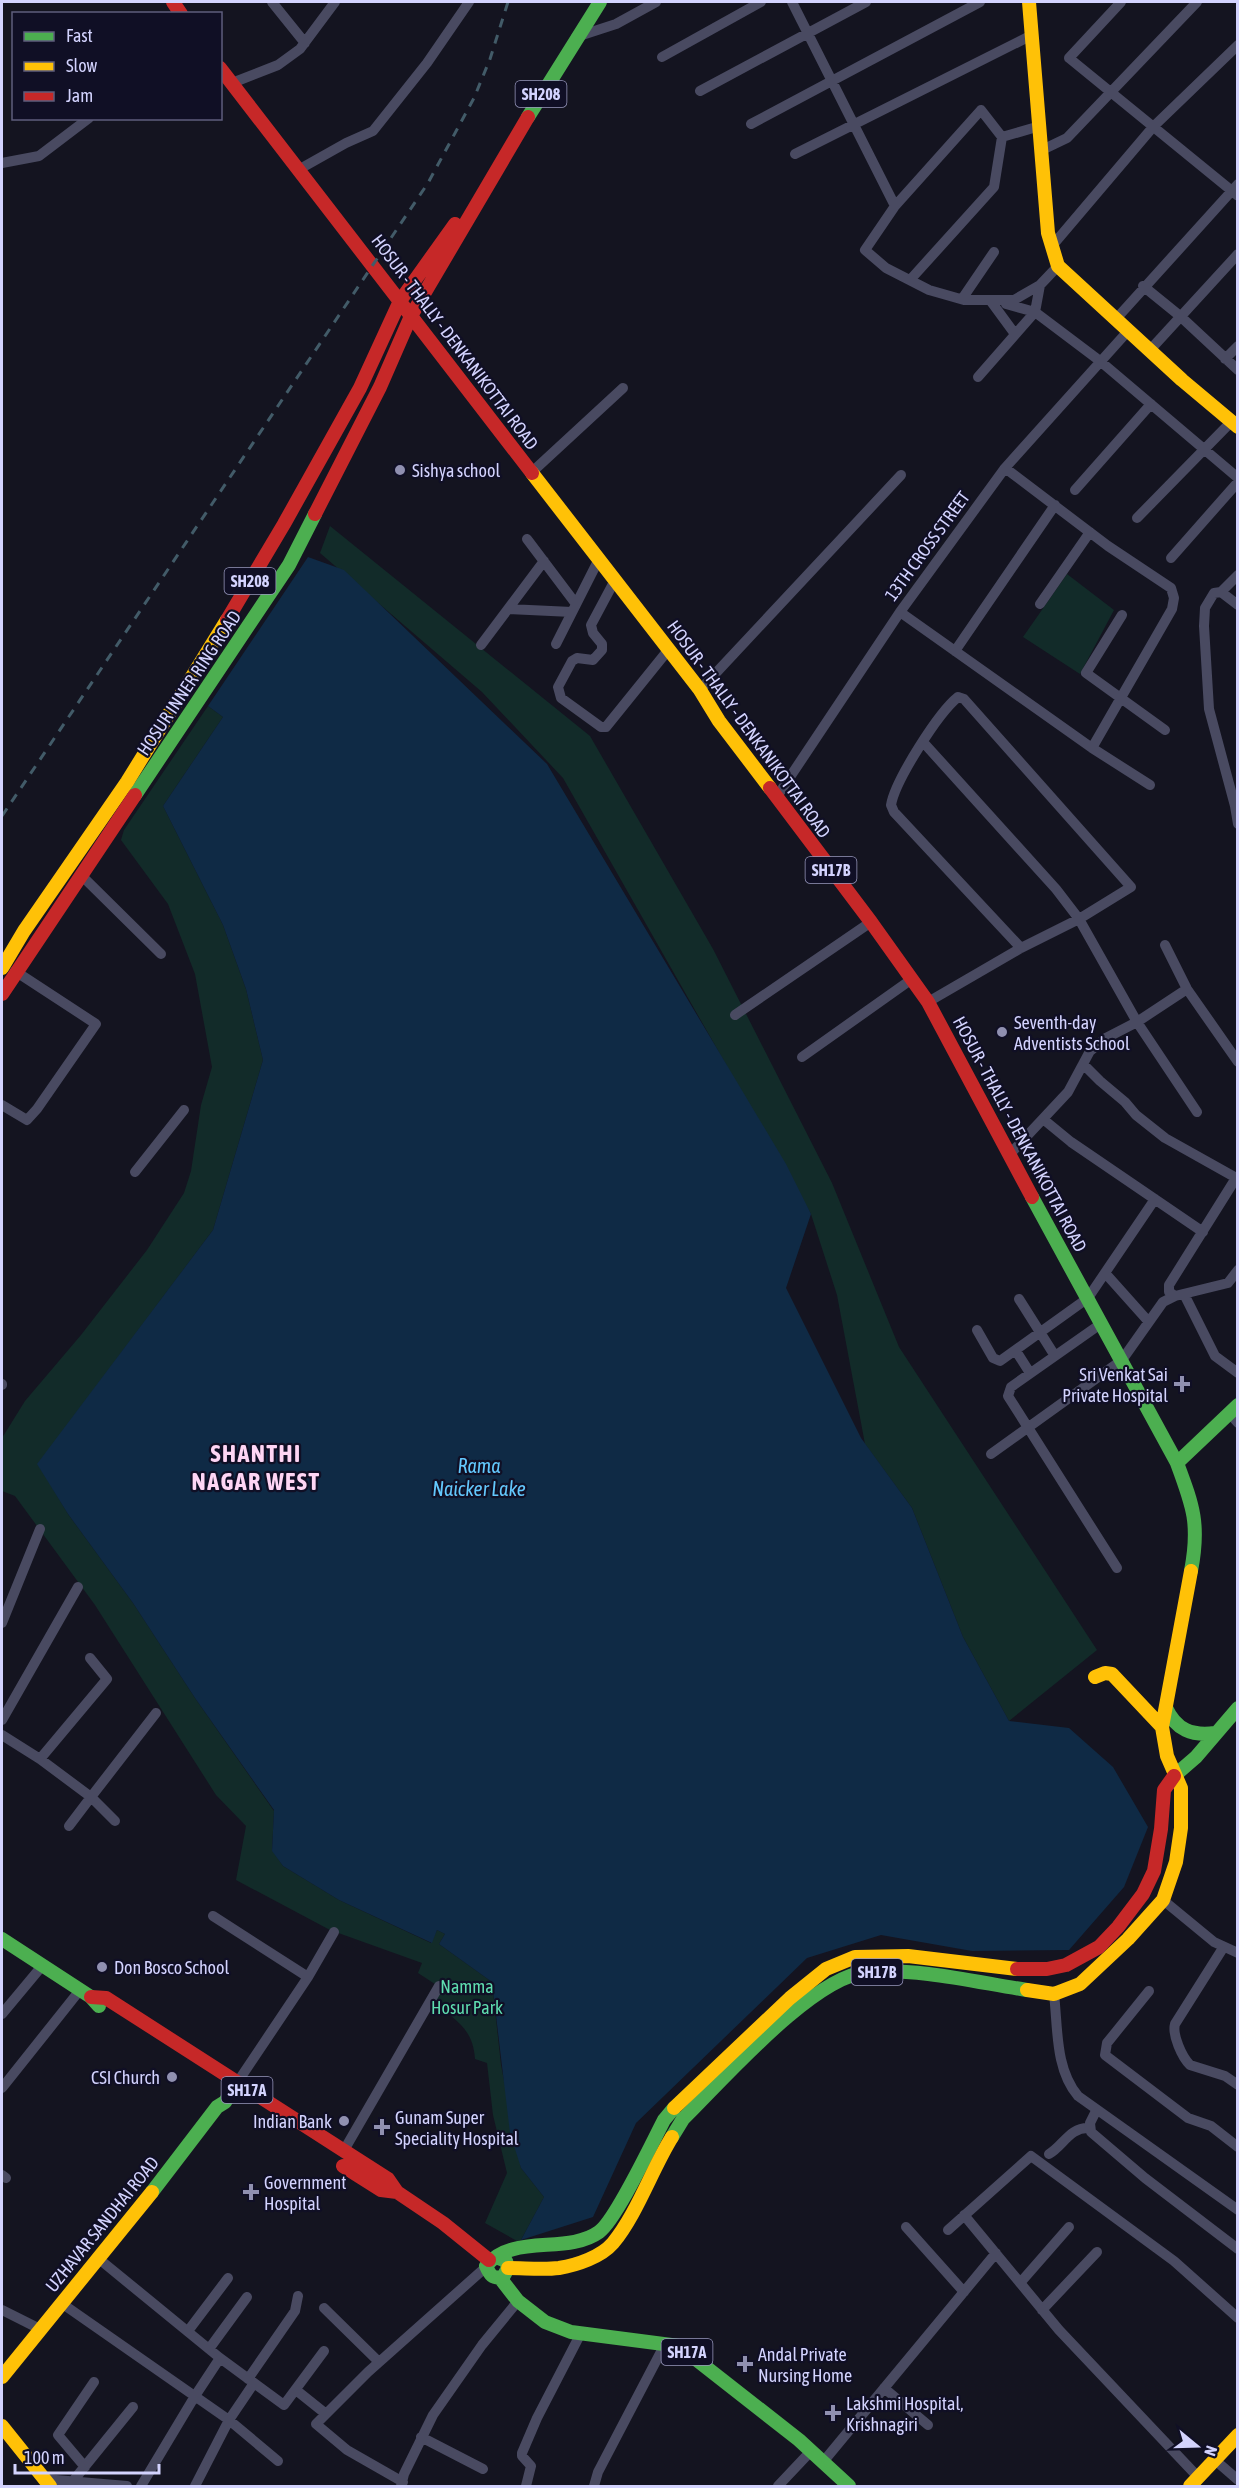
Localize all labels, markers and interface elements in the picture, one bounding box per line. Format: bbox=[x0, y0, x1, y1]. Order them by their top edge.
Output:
legend bbox=[12, 12, 222, 120]
text: Fast bbox=[66, 25, 93, 46]
text: Slow bbox=[66, 55, 97, 76]
road number: SH208 bbox=[516, 81, 566, 107]
text: Jam bbox=[66, 85, 93, 106]
street label: HOSUR - THALLY - DENKANIKOTTAI ROAD bbox=[367, 230, 543, 454]
place label: Sishya school bbox=[412, 460, 501, 481]
marker: Sishya school bbox=[393, 463, 407, 477]
street label: 13TH CROSS STREET bbox=[880, 487, 974, 605]
road number: SH208 bbox=[224, 568, 276, 594]
street label: HOSUR INNER RING ROAD bbox=[133, 607, 245, 759]
street label: HOSUR - THALLY - DENKANIKOTTAI ROAD bbox=[663, 616, 835, 842]
road number: SH17B bbox=[806, 857, 856, 883]
place label: Seventh-day Adventists School bbox=[1014, 1012, 1130, 1054]
street label: HOSUR - THALLY - DENKANIKOTTAI ROAD bbox=[949, 1013, 1091, 1255]
marker: Seventh-day Adventists School bbox=[995, 1025, 1009, 1039]
place label: Sri Venkat Sai Private Hospital bbox=[1062, 1364, 1168, 1406]
marker: Sri Venkat Sai Private Hospital bbox=[1173, 1375, 1191, 1393]
district label: SHANTHI NAGAR WEST bbox=[192, 1440, 320, 1495]
water label: Rama Naicker Lake bbox=[432, 1454, 526, 1500]
place label: Don Bosco School bbox=[114, 1957, 230, 1978]
road number: SH17B bbox=[852, 1959, 902, 1985]
marker: Don Bosco School bbox=[95, 1960, 109, 1974]
park label: Namma Hosur Park bbox=[431, 1976, 503, 2018]
place label: CSI Church bbox=[91, 2067, 160, 2088]
marker: CSI Church bbox=[165, 2070, 179, 2084]
road number: SH17A bbox=[222, 2077, 272, 2103]
place label: Gunam Super Speciality Hospital bbox=[395, 2107, 519, 2149]
place label: Indian Bank bbox=[253, 2111, 332, 2132]
marker: Indian Bank bbox=[337, 2114, 351, 2128]
marker: Gunam Super Speciality Hospital bbox=[373, 2118, 391, 2136]
street label: UZHAVAR SANDHAI ROAD bbox=[41, 2152, 163, 2296]
place label: Government Hospital bbox=[264, 2172, 346, 2214]
marker: Government Hospital bbox=[242, 2183, 260, 2201]
road number: SH17A bbox=[662, 2339, 712, 2365]
place label: Andal Private Nursing Home bbox=[758, 2344, 852, 2386]
marker: Andal Private Nursing Home bbox=[736, 2355, 754, 2373]
place label: Lakshmi Hospital, Krishnagiri bbox=[846, 2393, 963, 2435]
marker: Lakshmi Hospital, Krishnagiri bbox=[824, 2404, 842, 2422]
north arrow bbox=[1167, 2416, 1227, 2476]
scale bar bbox=[15, 2437, 159, 2475]
text: N bbox=[1201, 2443, 1221, 2458]
text: 100 m bbox=[24, 2447, 65, 2468]

